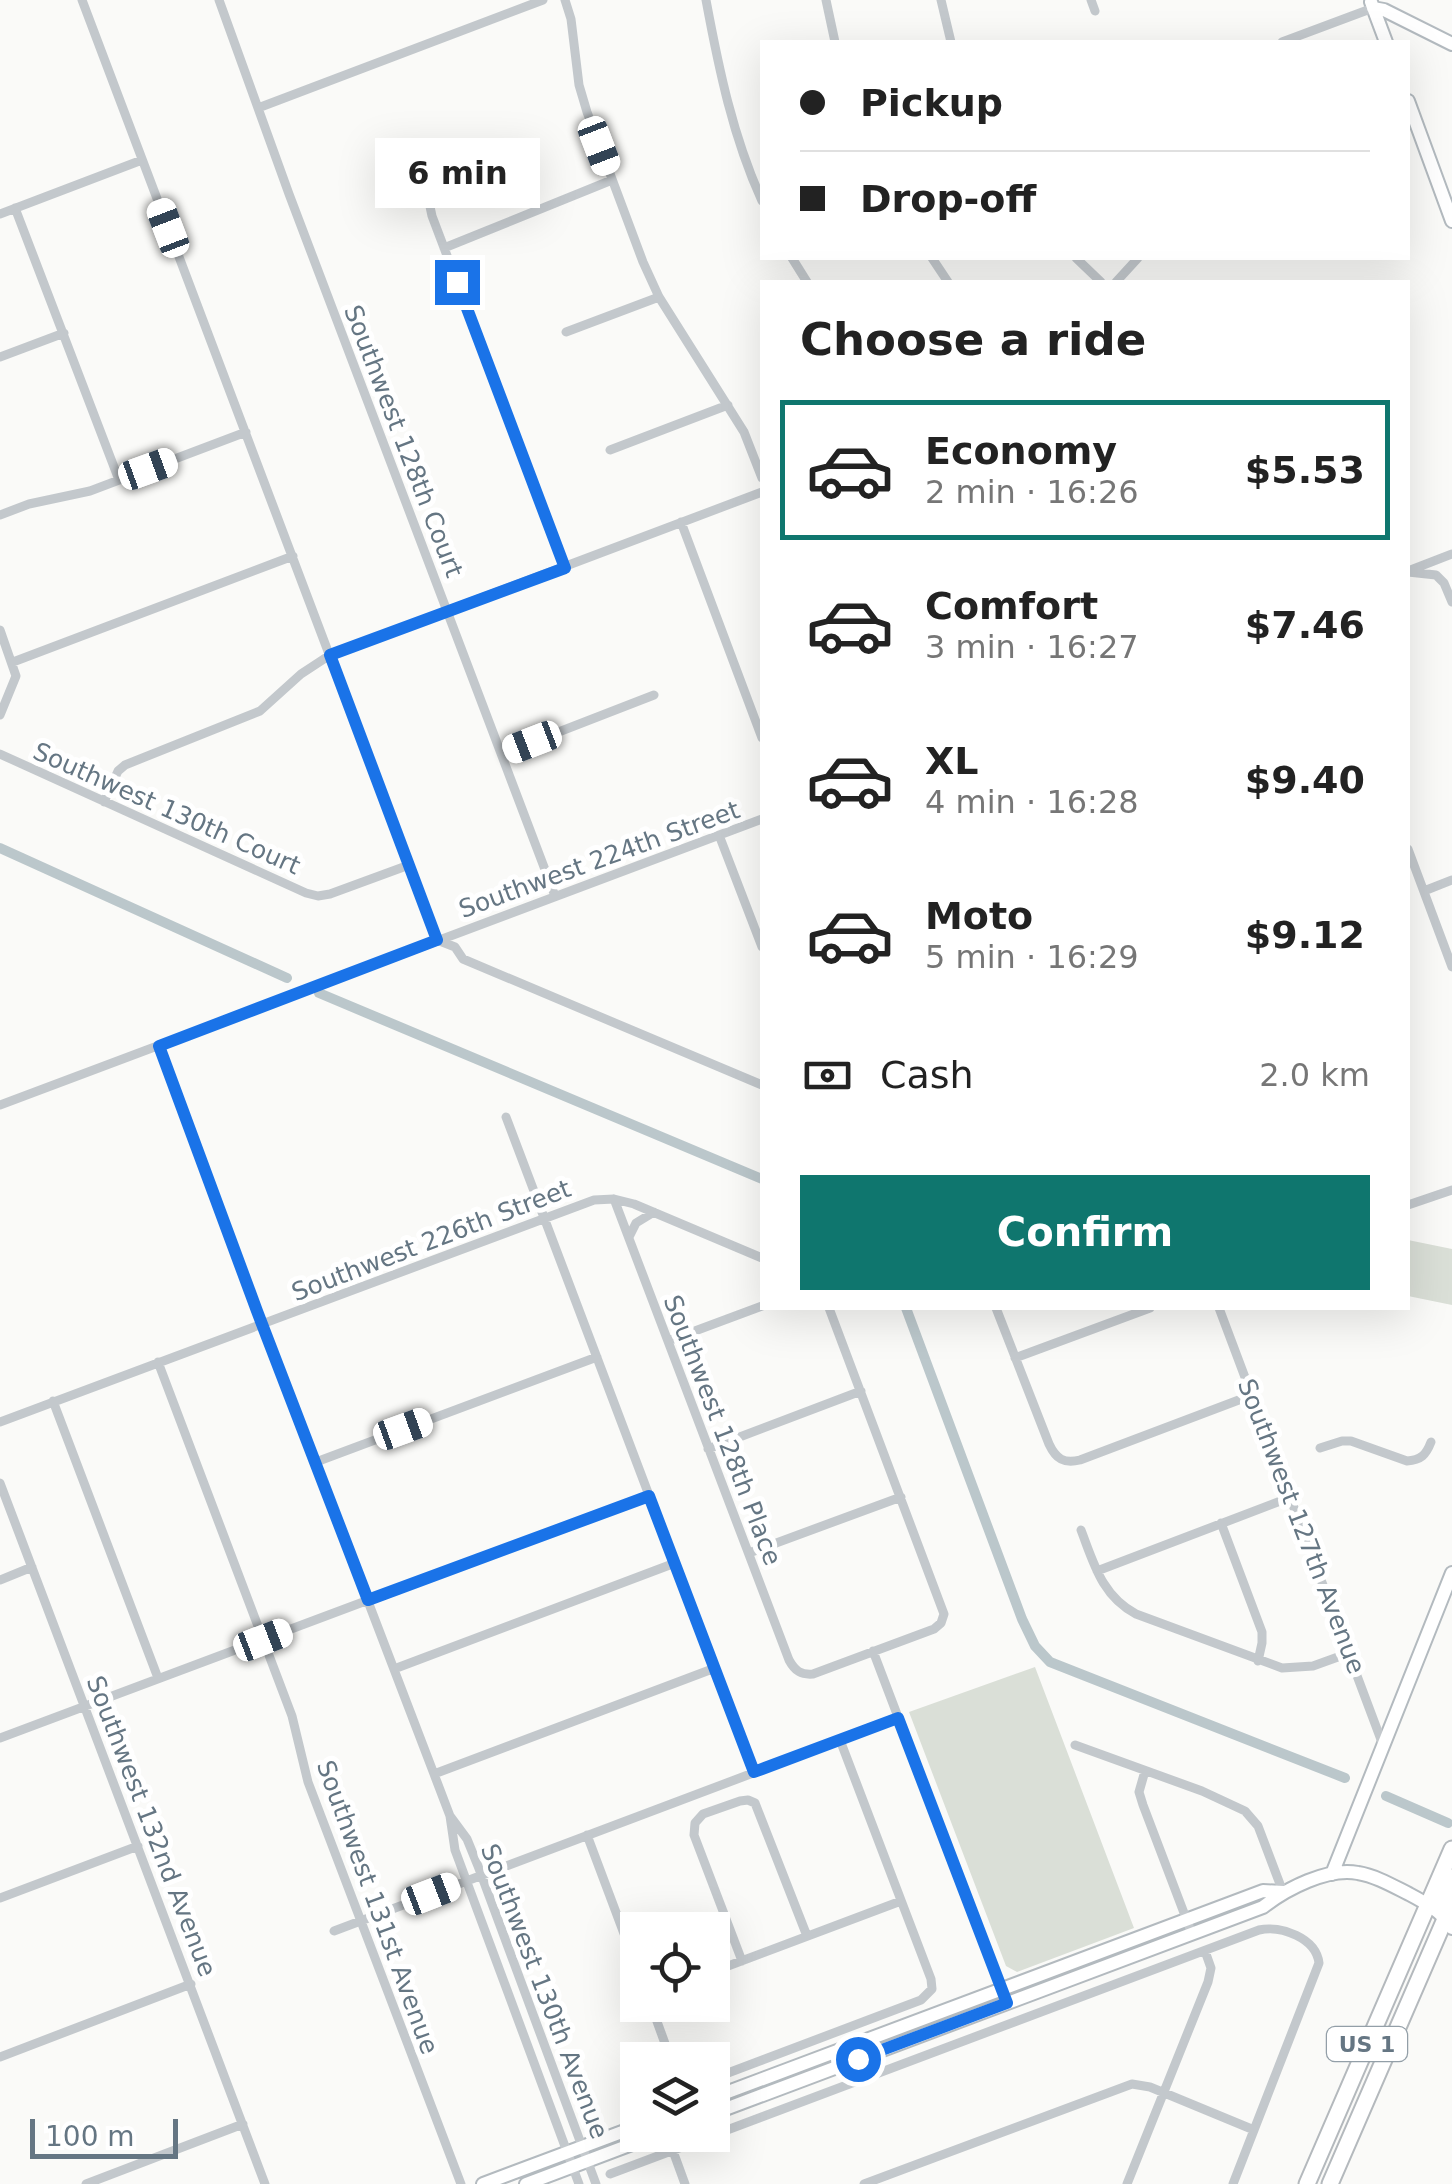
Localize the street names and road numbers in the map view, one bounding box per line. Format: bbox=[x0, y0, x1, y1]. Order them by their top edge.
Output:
street label: Southwest 128th Court bbox=[338, 301, 469, 582]
street label: Southwest 130th Court bbox=[29, 736, 305, 881]
street label: Southwest 224th Street bbox=[455, 795, 744, 924]
street label: Southwest 226th Street bbox=[288, 1174, 575, 1307]
street label: Southwest 128th Place bbox=[658, 1291, 788, 1569]
street label: Southwest 127th Avenue bbox=[1232, 1375, 1371, 1678]
street label: Southwest 132nd Avenue bbox=[81, 1672, 222, 1981]
street label: Southwest 131st Avenue bbox=[311, 1756, 444, 2058]
street label: Southwest 130th Avenue bbox=[475, 1840, 614, 2143]
road number: US 1 bbox=[1327, 2027, 1407, 2061]

